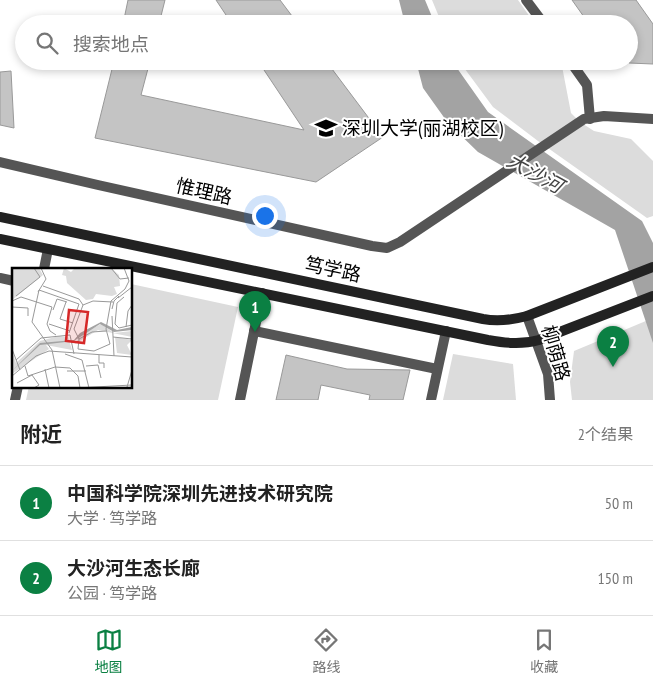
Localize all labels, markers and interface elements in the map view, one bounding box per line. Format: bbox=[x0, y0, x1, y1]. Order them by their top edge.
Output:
search box bbox=[15, 15, 638, 70]
icon: search bbox=[33, 29, 61, 57]
text: 搜索地点 bbox=[73, 32, 149, 56]
school or university icon: 深圳大学(丽湖校区) bbox=[313, 115, 339, 141]
place label: 深圳大学(丽湖校区) bbox=[342, 116, 503, 140]
water label: 大沙河 bbox=[502, 147, 571, 201]
street label: 惟理路 bbox=[174, 173, 234, 209]
your location bbox=[252, 203, 278, 229]
street label: 笃学路 bbox=[303, 251, 363, 287]
inset map bbox=[12, 268, 132, 388]
pin: 1 bbox=[239, 291, 271, 332]
street label: 柳荫路 bbox=[537, 322, 575, 384]
pin: 2 bbox=[597, 326, 629, 367]
text: 附近 bbox=[20, 421, 62, 448]
text: 2个结果 bbox=[578, 424, 633, 444]
text: 中国科学院深圳先进技术研究院 bbox=[67, 481, 333, 505]
text: 1 bbox=[32, 493, 40, 513]
text: 50 m bbox=[605, 493, 633, 513]
text: 大学 · 笃学路 bbox=[67, 508, 157, 528]
text: 大沙河生态长廊 bbox=[67, 556, 200, 580]
text: 2 bbox=[32, 568, 40, 588]
text: 150 m bbox=[598, 568, 633, 588]
text: 公园 · 笃学路 bbox=[67, 583, 157, 603]
tab: 地图 bbox=[95, 626, 123, 676]
tab: 路线 bbox=[312, 626, 340, 676]
tab: 收藏 bbox=[530, 626, 558, 676]

